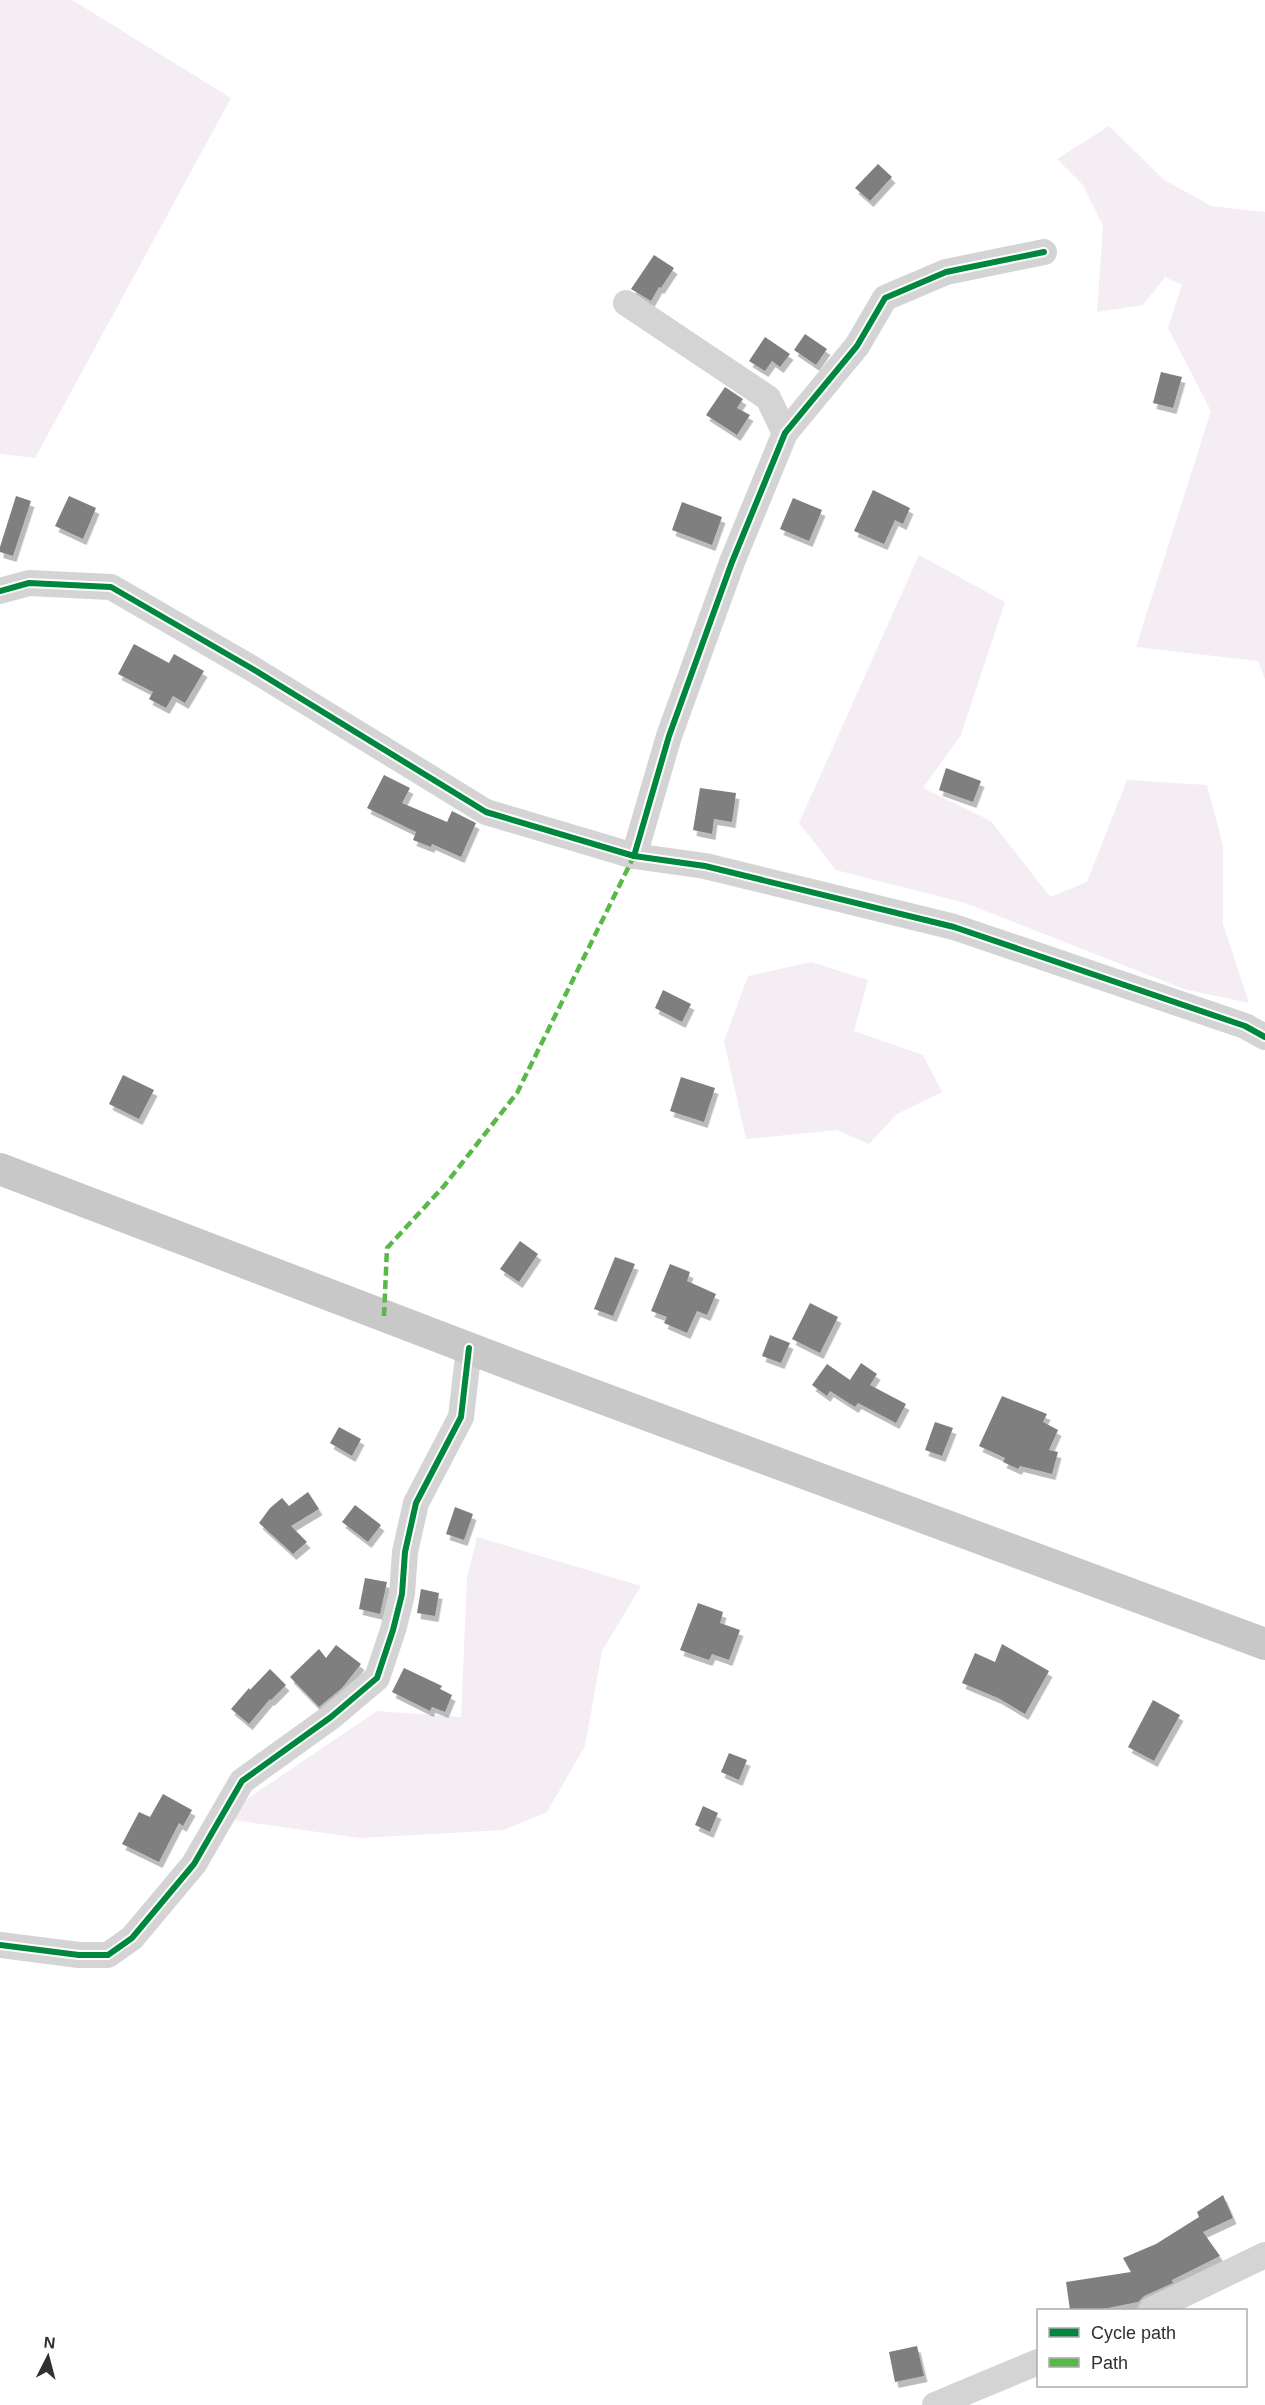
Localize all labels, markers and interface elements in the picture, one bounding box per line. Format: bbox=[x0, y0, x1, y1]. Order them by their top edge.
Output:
legend bbox=[1037, 2309, 1247, 2387]
text: Cycle path bbox=[1091, 2323, 1176, 2343]
north arrow bbox=[18, 2327, 78, 2387]
text: N bbox=[43, 2334, 56, 2352]
text: Path bbox=[1091, 2353, 1128, 2373]

